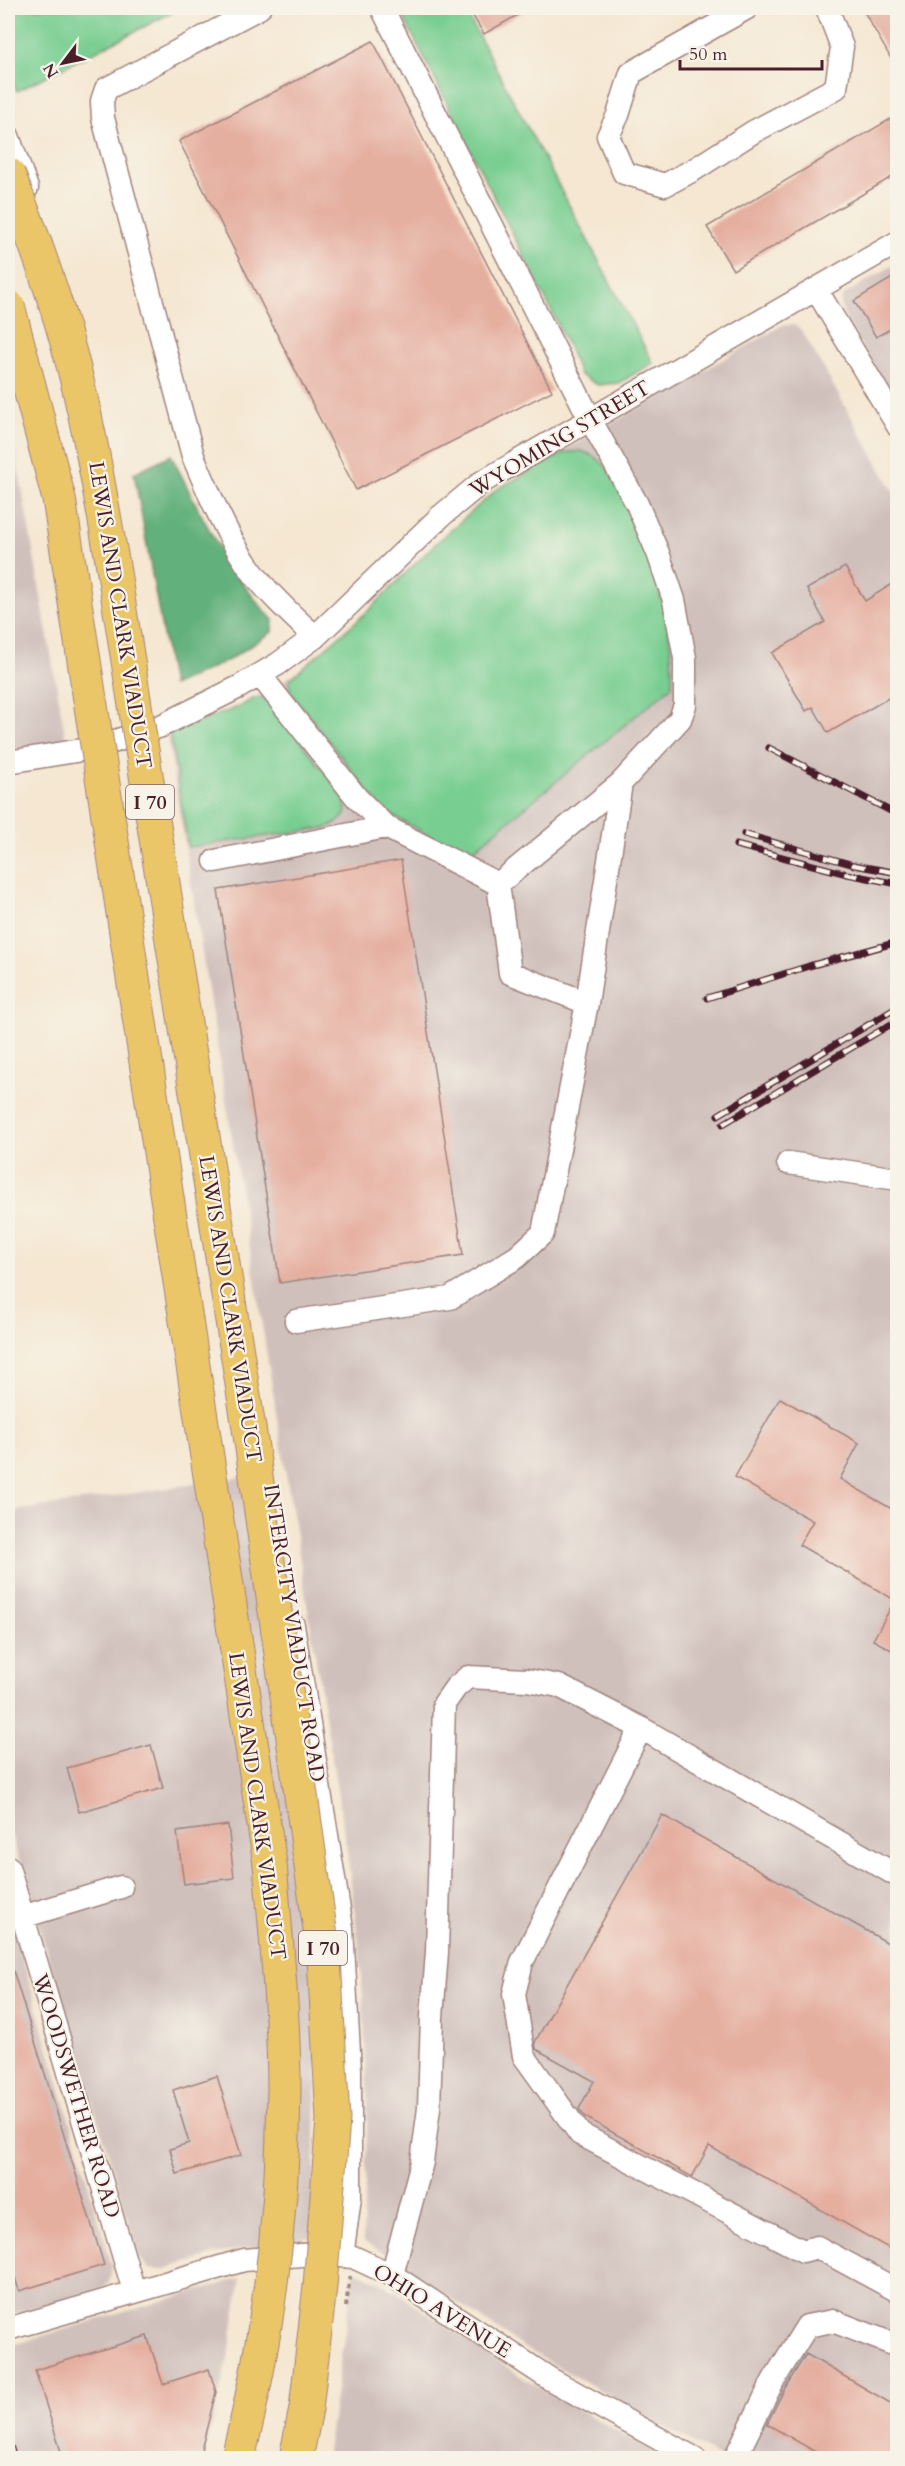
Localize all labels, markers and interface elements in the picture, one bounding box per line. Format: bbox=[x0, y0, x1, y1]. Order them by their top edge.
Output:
north arrow bbox=[33, 33, 93, 93]
scale bar bbox=[680, 33, 822, 71]
text: 50 m bbox=[689, 42, 728, 67]
text: N bbox=[38, 59, 64, 82]
street label: WYOMING STREET bbox=[463, 374, 656, 505]
street label: LEWIS AND CLARK VIADUCT bbox=[81, 459, 159, 771]
road number: I 70 bbox=[126, 785, 174, 819]
street label: LEWIS AND CLARK VIADUCT bbox=[191, 1153, 269, 1465]
street label: INTERCITY VIADUCT ROAD bbox=[256, 1482, 332, 1784]
street label: LEWIS AND CLARK VIADUCT bbox=[221, 1650, 293, 1962]
road number: I 70 bbox=[299, 1931, 347, 1965]
street label: WOODSWETHER ROAD bbox=[25, 1969, 127, 2222]
street label: OHIO AVENUE bbox=[367, 2257, 517, 2365]

